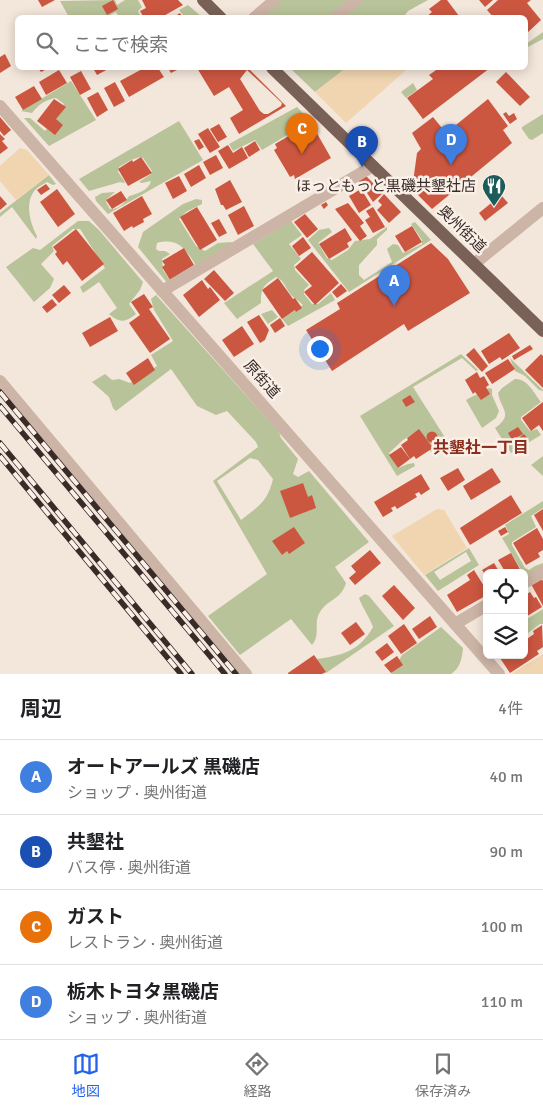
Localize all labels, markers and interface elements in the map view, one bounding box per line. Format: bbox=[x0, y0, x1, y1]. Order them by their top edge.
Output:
search box bbox=[15, 15, 528, 70]
icon: search bbox=[33, 29, 61, 57]
text: ここで検索 bbox=[73, 33, 168, 57]
pin: C bbox=[286, 113, 318, 154]
pin: D bbox=[435, 124, 467, 165]
pin: B bbox=[346, 126, 378, 167]
restaurant icon: ほっともっと黒磯共墾社店 bbox=[481, 173, 507, 207]
place label: ほっともっと黒磯共墾社店 bbox=[296, 177, 476, 195]
street label: 奥州街道 bbox=[434, 202, 490, 256]
pin: A bbox=[378, 265, 410, 306]
your location bbox=[307, 336, 333, 362]
street label: 原街道 bbox=[240, 356, 284, 402]
district label: 共墾社一丁目 bbox=[433, 438, 529, 458]
map controls bbox=[483, 569, 528, 659]
button: locate bbox=[483, 569, 528, 614]
button: layers bbox=[483, 614, 528, 659]
text: 周辺 bbox=[20, 696, 62, 722]
text: 4件 bbox=[498, 699, 523, 719]
text: オートアールズ 黒磯店 bbox=[67, 755, 260, 779]
text: A bbox=[31, 767, 41, 787]
text: 40 m bbox=[489, 767, 523, 787]
text: ショップ · 奥州街道 bbox=[67, 783, 207, 803]
text: 共墾社 bbox=[67, 830, 124, 854]
text: B bbox=[31, 842, 41, 862]
text: 90 m bbox=[489, 842, 523, 862]
text: バス停 · 奥州街道 bbox=[67, 858, 191, 878]
text: ガスト bbox=[67, 905, 124, 929]
text: C bbox=[31, 917, 41, 937]
text: 100 m bbox=[481, 917, 523, 937]
text: レストラン · 奥州街道 bbox=[67, 933, 223, 953]
text: 栃木トヨタ黒磯店 bbox=[67, 980, 219, 1004]
text: D bbox=[31, 992, 41, 1012]
text: 110 m bbox=[481, 992, 523, 1012]
text: ショップ · 奥州街道 bbox=[67, 1008, 207, 1028]
tab: 地図 bbox=[72, 1050, 100, 1100]
tab: 経路 bbox=[243, 1050, 271, 1100]
tab: 保存済み bbox=[415, 1050, 471, 1100]

